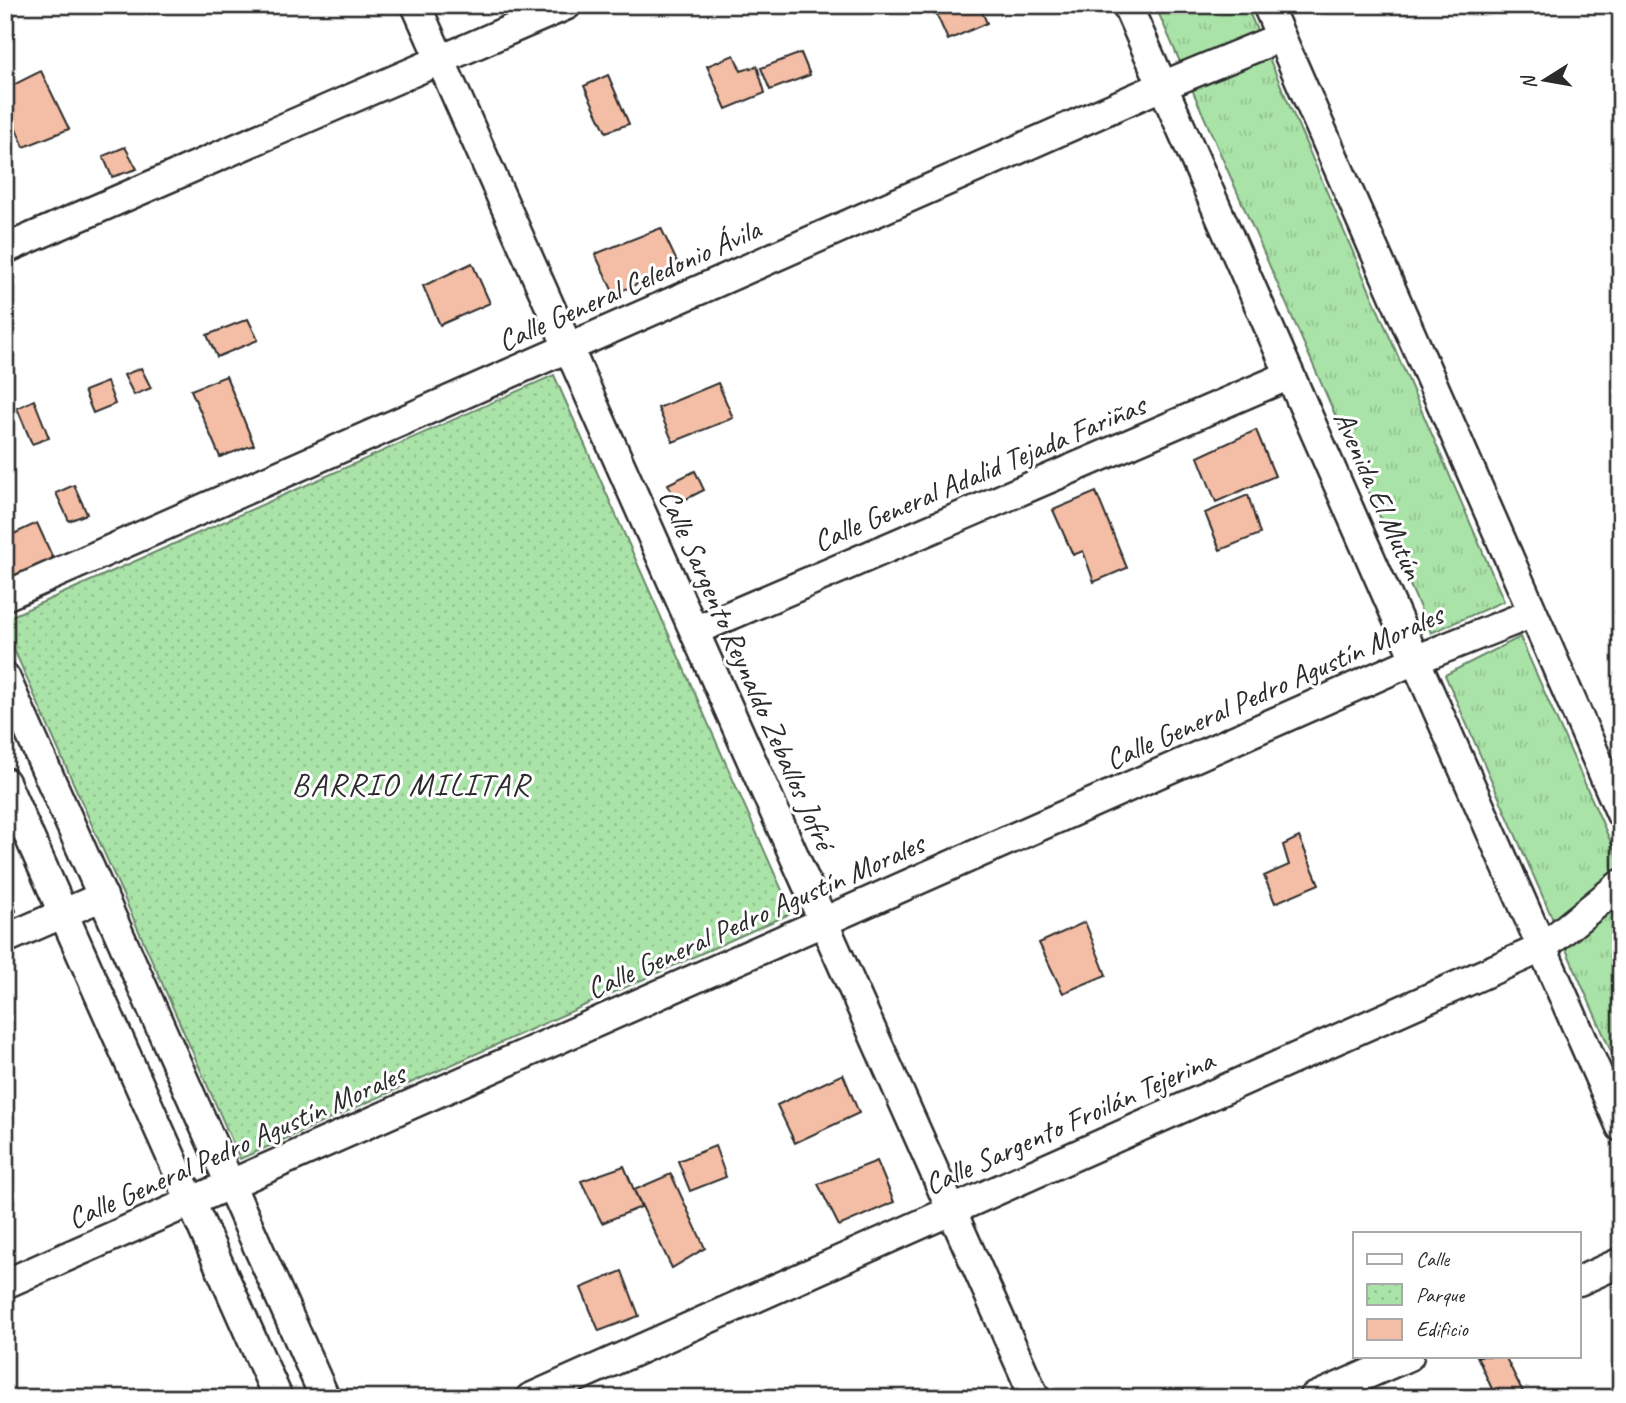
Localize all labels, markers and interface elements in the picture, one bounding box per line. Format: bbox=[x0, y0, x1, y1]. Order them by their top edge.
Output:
north arrow bbox=[1510, 46, 1580, 116]
text: N bbox=[1516, 72, 1542, 91]
street label: Calle General Celedonio Ávila bbox=[492, 209, 768, 360]
street label: Calle General Adalid Tejada Fariñas bbox=[807, 385, 1153, 560]
street label: Avenida El Mutún bbox=[1325, 405, 1434, 586]
street label: Calle Sargento Reynaldo Zeballos Jofré bbox=[650, 483, 845, 859]
street label: Calle General Pedro Agustín Morales bbox=[1100, 594, 1451, 779]
district label: BARRIO MILITAR bbox=[292, 764, 532, 805]
street label: Calle General Pedro Agustín Morales bbox=[581, 823, 932, 1008]
street label: Calle Sargento Froilán Tejerina bbox=[918, 1040, 1221, 1203]
street label: Calle General Pedro Agustín Morales bbox=[62, 1053, 413, 1238]
legend bbox=[1353, 1232, 1580, 1358]
text: Calle bbox=[1416, 1246, 1450, 1272]
text: Parque bbox=[1416, 1282, 1465, 1308]
text: Edificio bbox=[1416, 1316, 1469, 1342]

